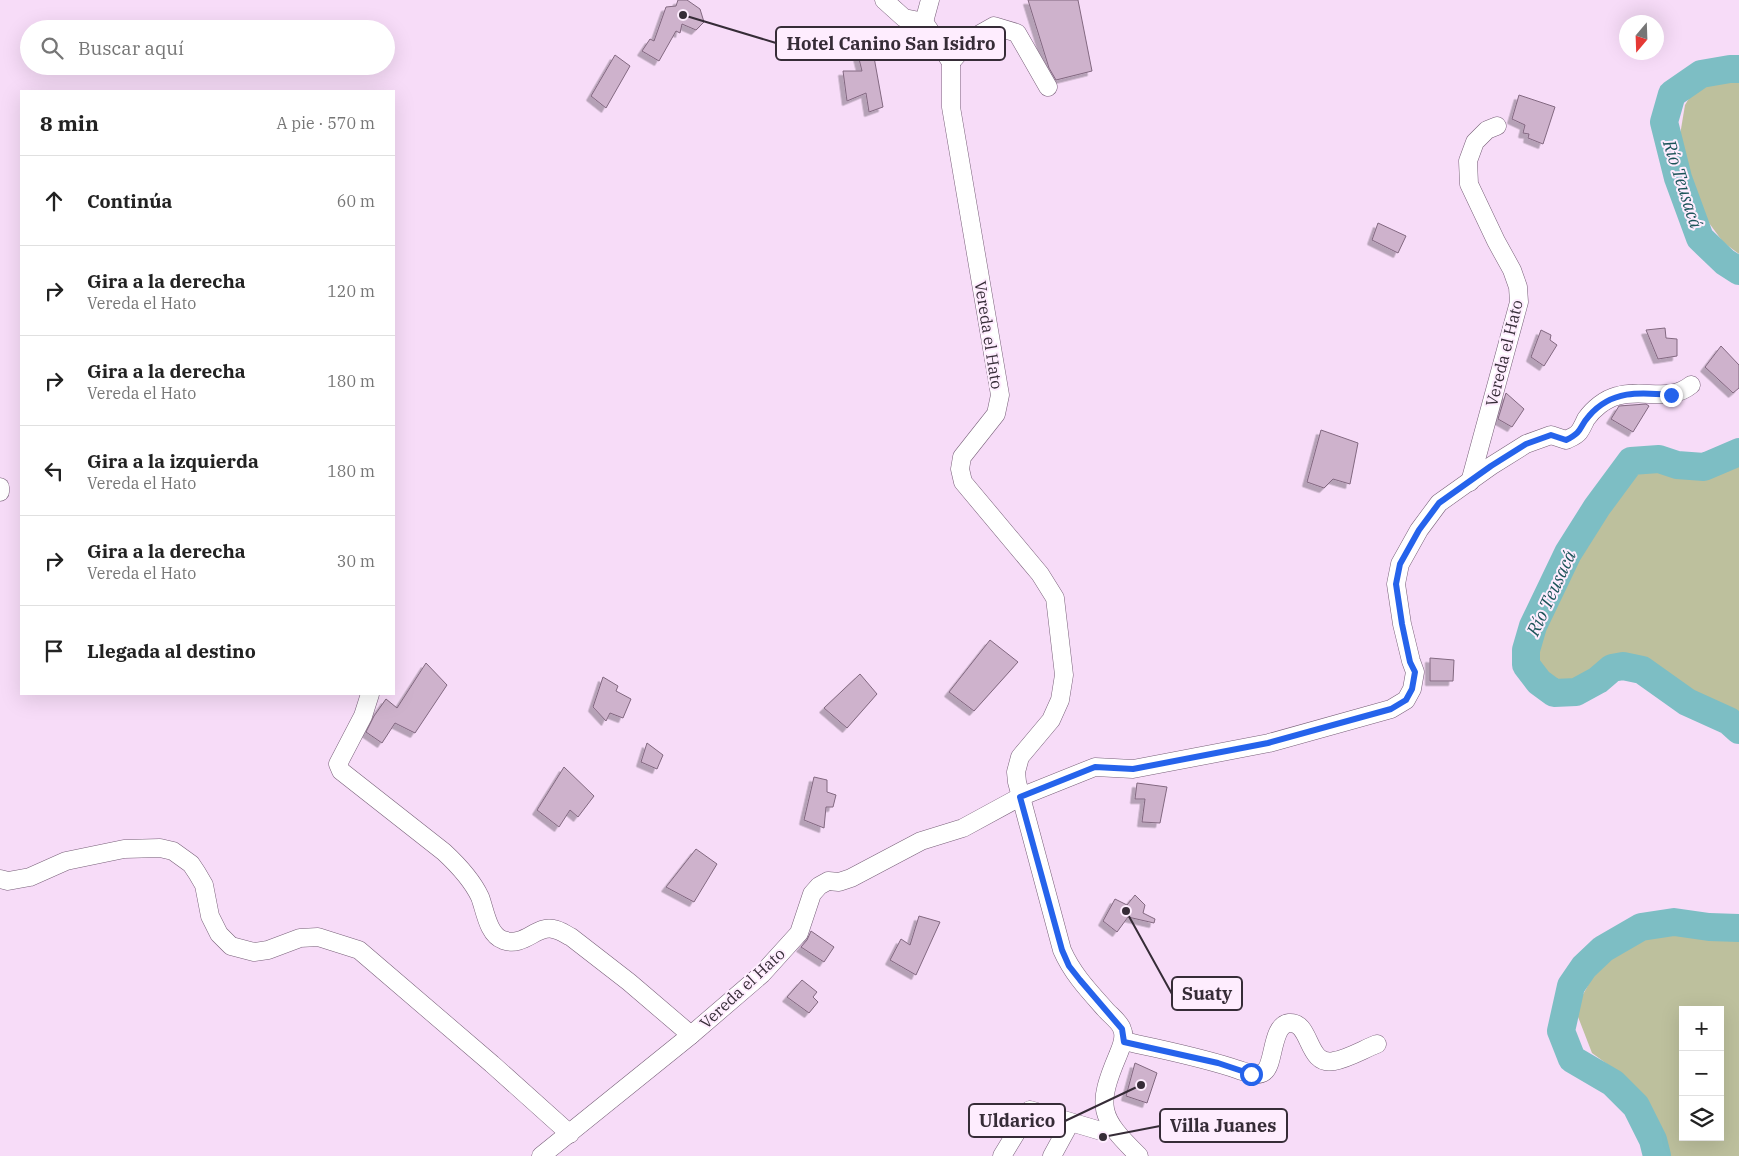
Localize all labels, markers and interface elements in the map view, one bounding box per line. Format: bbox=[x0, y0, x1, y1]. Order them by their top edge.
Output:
north arrow bbox=[1619, 15, 1664, 60]
search box bbox=[20, 20, 395, 75]
callout: Hotel Canino San Isidro bbox=[776, 27, 1005, 60]
text: Hotel Canino San Isidro bbox=[786, 32, 996, 55]
icon: search bbox=[38, 34, 66, 62]
text: Buscar aquí bbox=[78, 36, 184, 60]
text: 8 min bbox=[40, 109, 99, 137]
text: A pie · 570 m bbox=[277, 113, 375, 133]
water label: Río Teusacá bbox=[1658, 136, 1708, 231]
icon: ahead bbox=[40, 187, 68, 215]
text: Continúa bbox=[87, 189, 172, 213]
text: 60 m bbox=[337, 191, 375, 211]
text: Gira a la derecha bbox=[87, 269, 246, 293]
icon: right bbox=[40, 277, 68, 305]
street label: Vereda el Hato bbox=[971, 279, 1007, 391]
text: 120 m bbox=[327, 281, 375, 301]
text: Vereda el Hato bbox=[87, 293, 196, 313]
street label: Vereda el Hato bbox=[1481, 298, 1527, 408]
text: Gira a la derecha bbox=[87, 359, 246, 383]
icon: right bbox=[40, 367, 68, 395]
text: 180 m bbox=[327, 371, 375, 391]
text: Vereda el Hato bbox=[87, 383, 196, 403]
route end bbox=[1660, 384, 1683, 407]
text: Gira a la izquierda bbox=[87, 449, 259, 473]
icon: left bbox=[40, 457, 68, 485]
text: 180 m bbox=[327, 461, 375, 481]
text: Vereda el Hato bbox=[87, 473, 196, 493]
text: Gira a la derecha bbox=[87, 539, 246, 563]
water label: Río Teusacá bbox=[1521, 546, 1581, 640]
icon: right bbox=[40, 547, 68, 575]
text: 30 m bbox=[337, 551, 375, 571]
text: Vereda el Hato bbox=[87, 563, 196, 583]
icon: arrive bbox=[40, 637, 68, 665]
text: Llegada al destino bbox=[87, 639, 256, 663]
street label: Vereda el Hato bbox=[695, 943, 789, 1033]
callout: Suaty bbox=[1172, 977, 1242, 1010]
text: Suaty bbox=[1182, 982, 1233, 1005]
map controls bbox=[1679, 1006, 1724, 1141]
button: + bbox=[1679, 1006, 1724, 1051]
button: − bbox=[1679, 1051, 1724, 1096]
route start bbox=[1240, 1063, 1263, 1086]
button: layers bbox=[1679, 1096, 1724, 1141]
callout: Uldarico bbox=[969, 1104, 1065, 1137]
text: Uldarico bbox=[979, 1109, 1055, 1132]
callout: Villa Juanes bbox=[1160, 1109, 1287, 1142]
text: Villa Juanes bbox=[1170, 1114, 1276, 1137]

